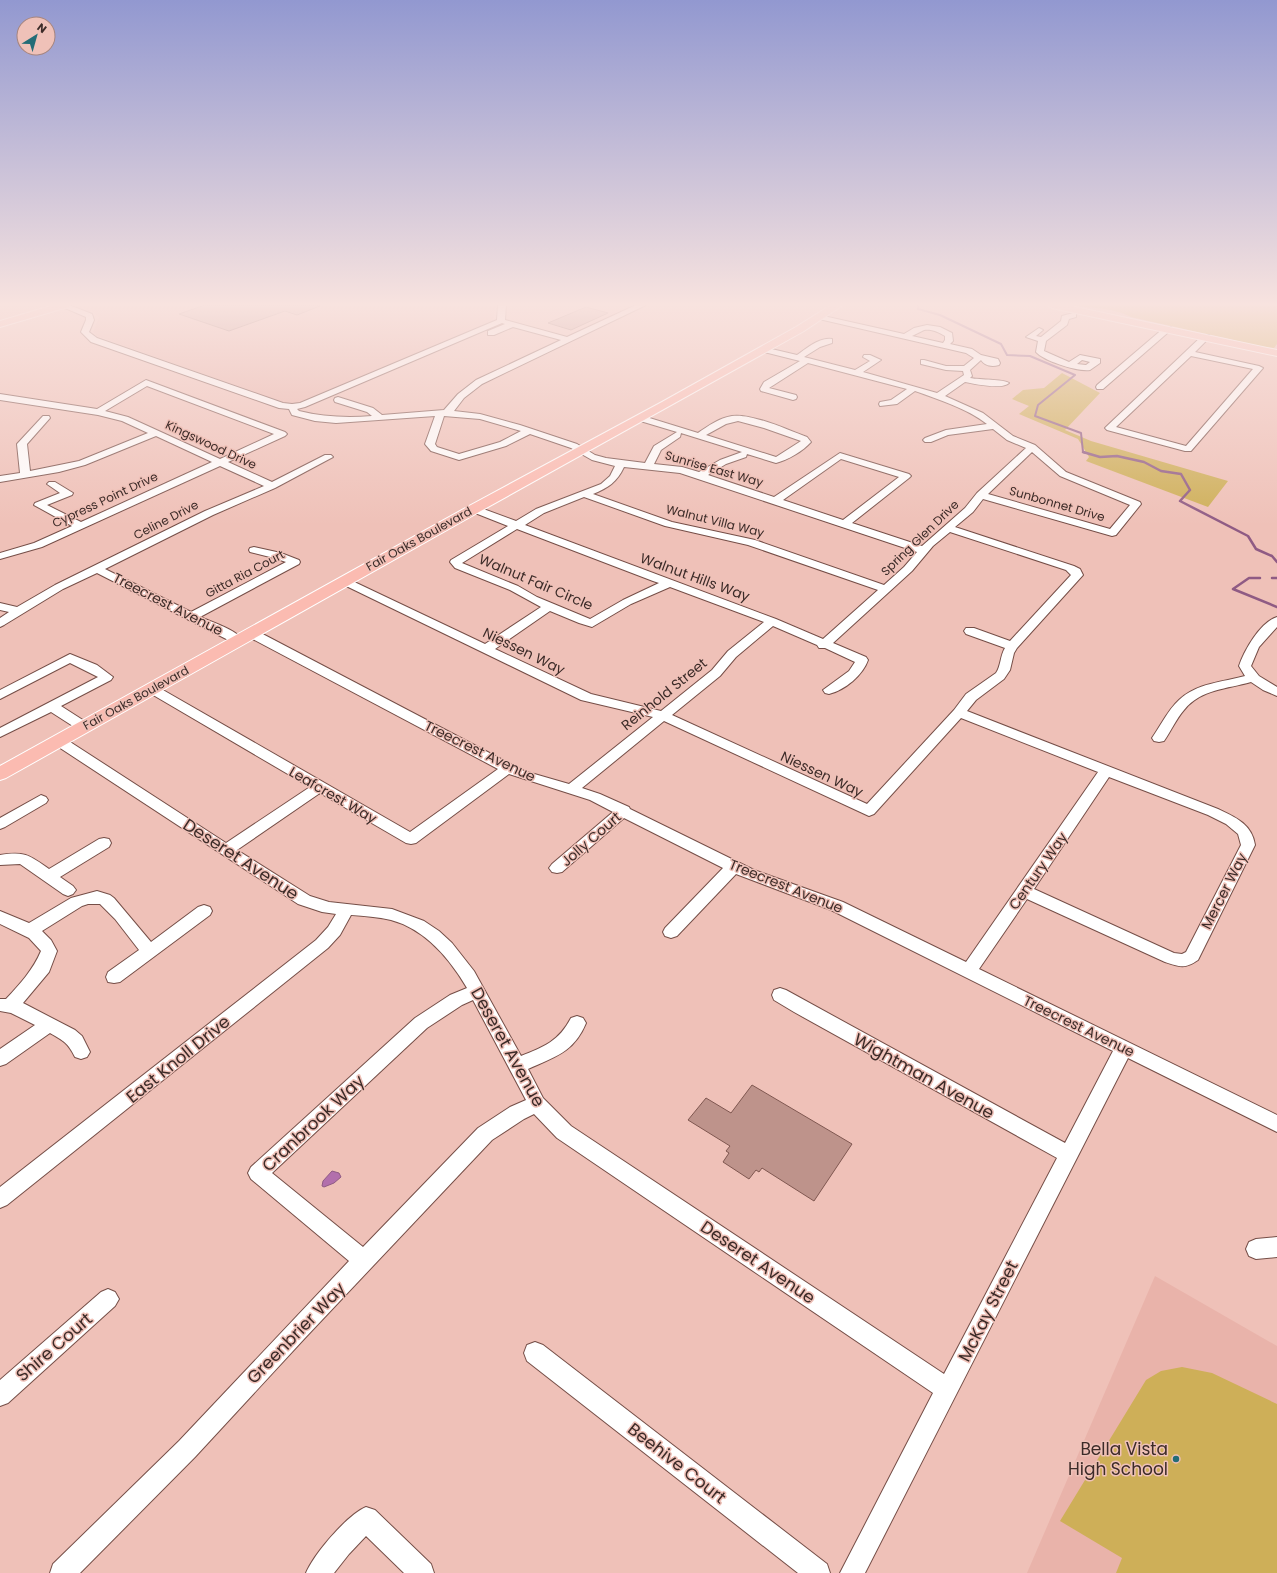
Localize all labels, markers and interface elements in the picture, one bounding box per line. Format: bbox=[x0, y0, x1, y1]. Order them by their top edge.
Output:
north arrow bbox=[16, 16, 56, 56]
text: N bbox=[34, 19, 50, 37]
street label: Kingswood Drive bbox=[163, 416, 260, 473]
street label: Sunrise East Way bbox=[663, 446, 765, 491]
street label: Cypress Point Drive bbox=[49, 468, 160, 531]
street label: Sunbonnet Drive bbox=[1007, 482, 1107, 525]
street label: Celine Drive bbox=[130, 496, 201, 543]
street label: Spring Glen Drive bbox=[877, 496, 962, 579]
street label: Walnut Villa Way bbox=[664, 500, 766, 541]
street label: Fair Oaks Boulevard bbox=[363, 502, 475, 575]
street label: Gitta Ria Court bbox=[202, 546, 287, 602]
street label: Walnut Hills Way bbox=[637, 548, 753, 606]
street label: Walnut Fair Circle bbox=[476, 549, 597, 615]
street label: Treecrest Avenue bbox=[109, 568, 227, 641]
street label: Niessen Way bbox=[480, 623, 568, 680]
street label: Reinhold Street bbox=[617, 653, 711, 735]
street label: Fair Oaks Boulevard bbox=[80, 661, 192, 734]
street label: Treecrest Avenue bbox=[421, 715, 539, 787]
street label: Niessen Way bbox=[777, 746, 867, 802]
street label: Leafcrest Way bbox=[285, 762, 381, 828]
street label: Jolly Court bbox=[557, 807, 625, 871]
street label: Deseret Avenue bbox=[179, 813, 303, 905]
street label: Century Way bbox=[1004, 828, 1072, 914]
street label: Mercer Way bbox=[1196, 849, 1252, 933]
street label: Treecrest Avenue bbox=[726, 854, 846, 918]
street label: Deseret Avenue bbox=[465, 983, 551, 1111]
street label: Treecrest Avenue bbox=[1020, 990, 1138, 1062]
street label: East Knoll Drive bbox=[121, 1010, 235, 1108]
street label: Wightman Avenue bbox=[849, 1027, 999, 1125]
street label: Cranbrook Way bbox=[256, 1069, 370, 1177]
street label: Deseret Avenue bbox=[696, 1215, 820, 1309]
street label: McKay Street bbox=[952, 1256, 1024, 1366]
street label: Greenbrier Way bbox=[241, 1277, 351, 1389]
street label: Shire Court bbox=[11, 1307, 97, 1387]
street label: Beehive Court bbox=[623, 1417, 731, 1509]
place label: Bella Vista High School bbox=[1068, 1437, 1168, 1481]
marker: Bella Vista High School bbox=[1171, 1454, 1181, 1464]

